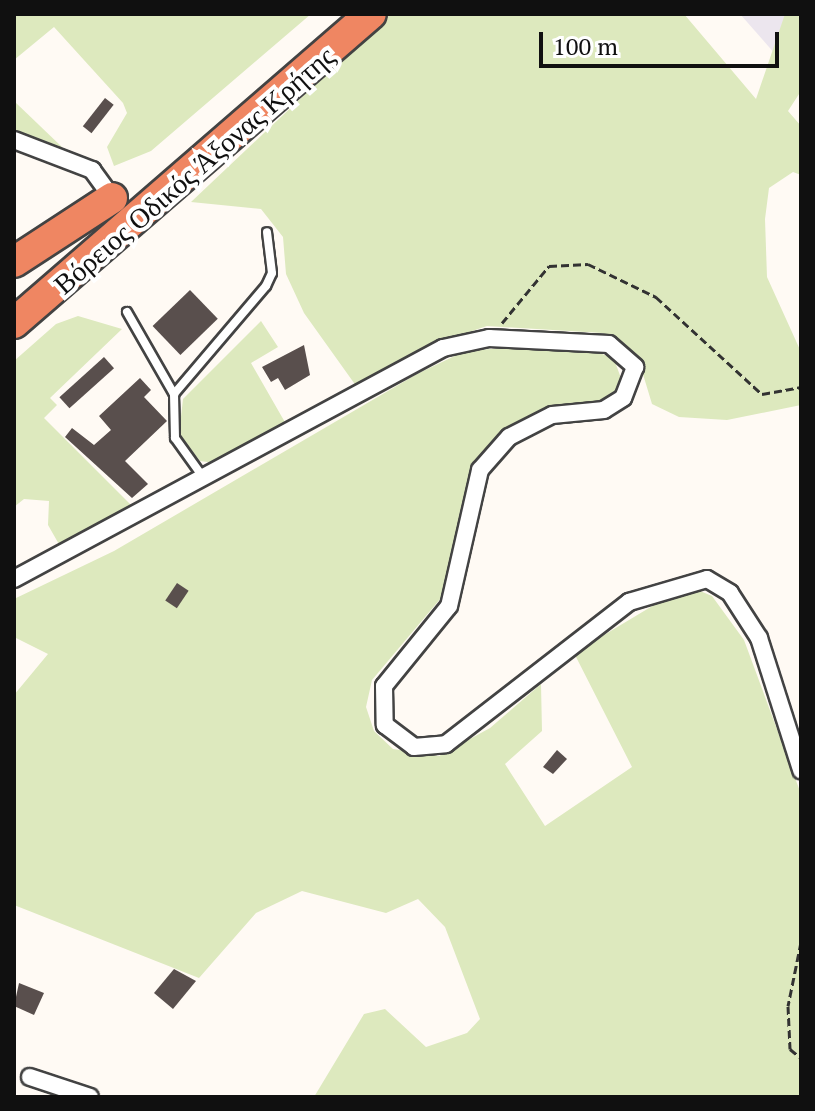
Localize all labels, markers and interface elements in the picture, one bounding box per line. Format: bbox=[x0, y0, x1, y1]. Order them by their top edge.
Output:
scale bar bbox=[543, 16, 783, 66]
text: 100 m bbox=[553, 30, 618, 62]
street label: Βόρειος Οδικός Άξονας Κρήτης bbox=[47, 39, 341, 301]

